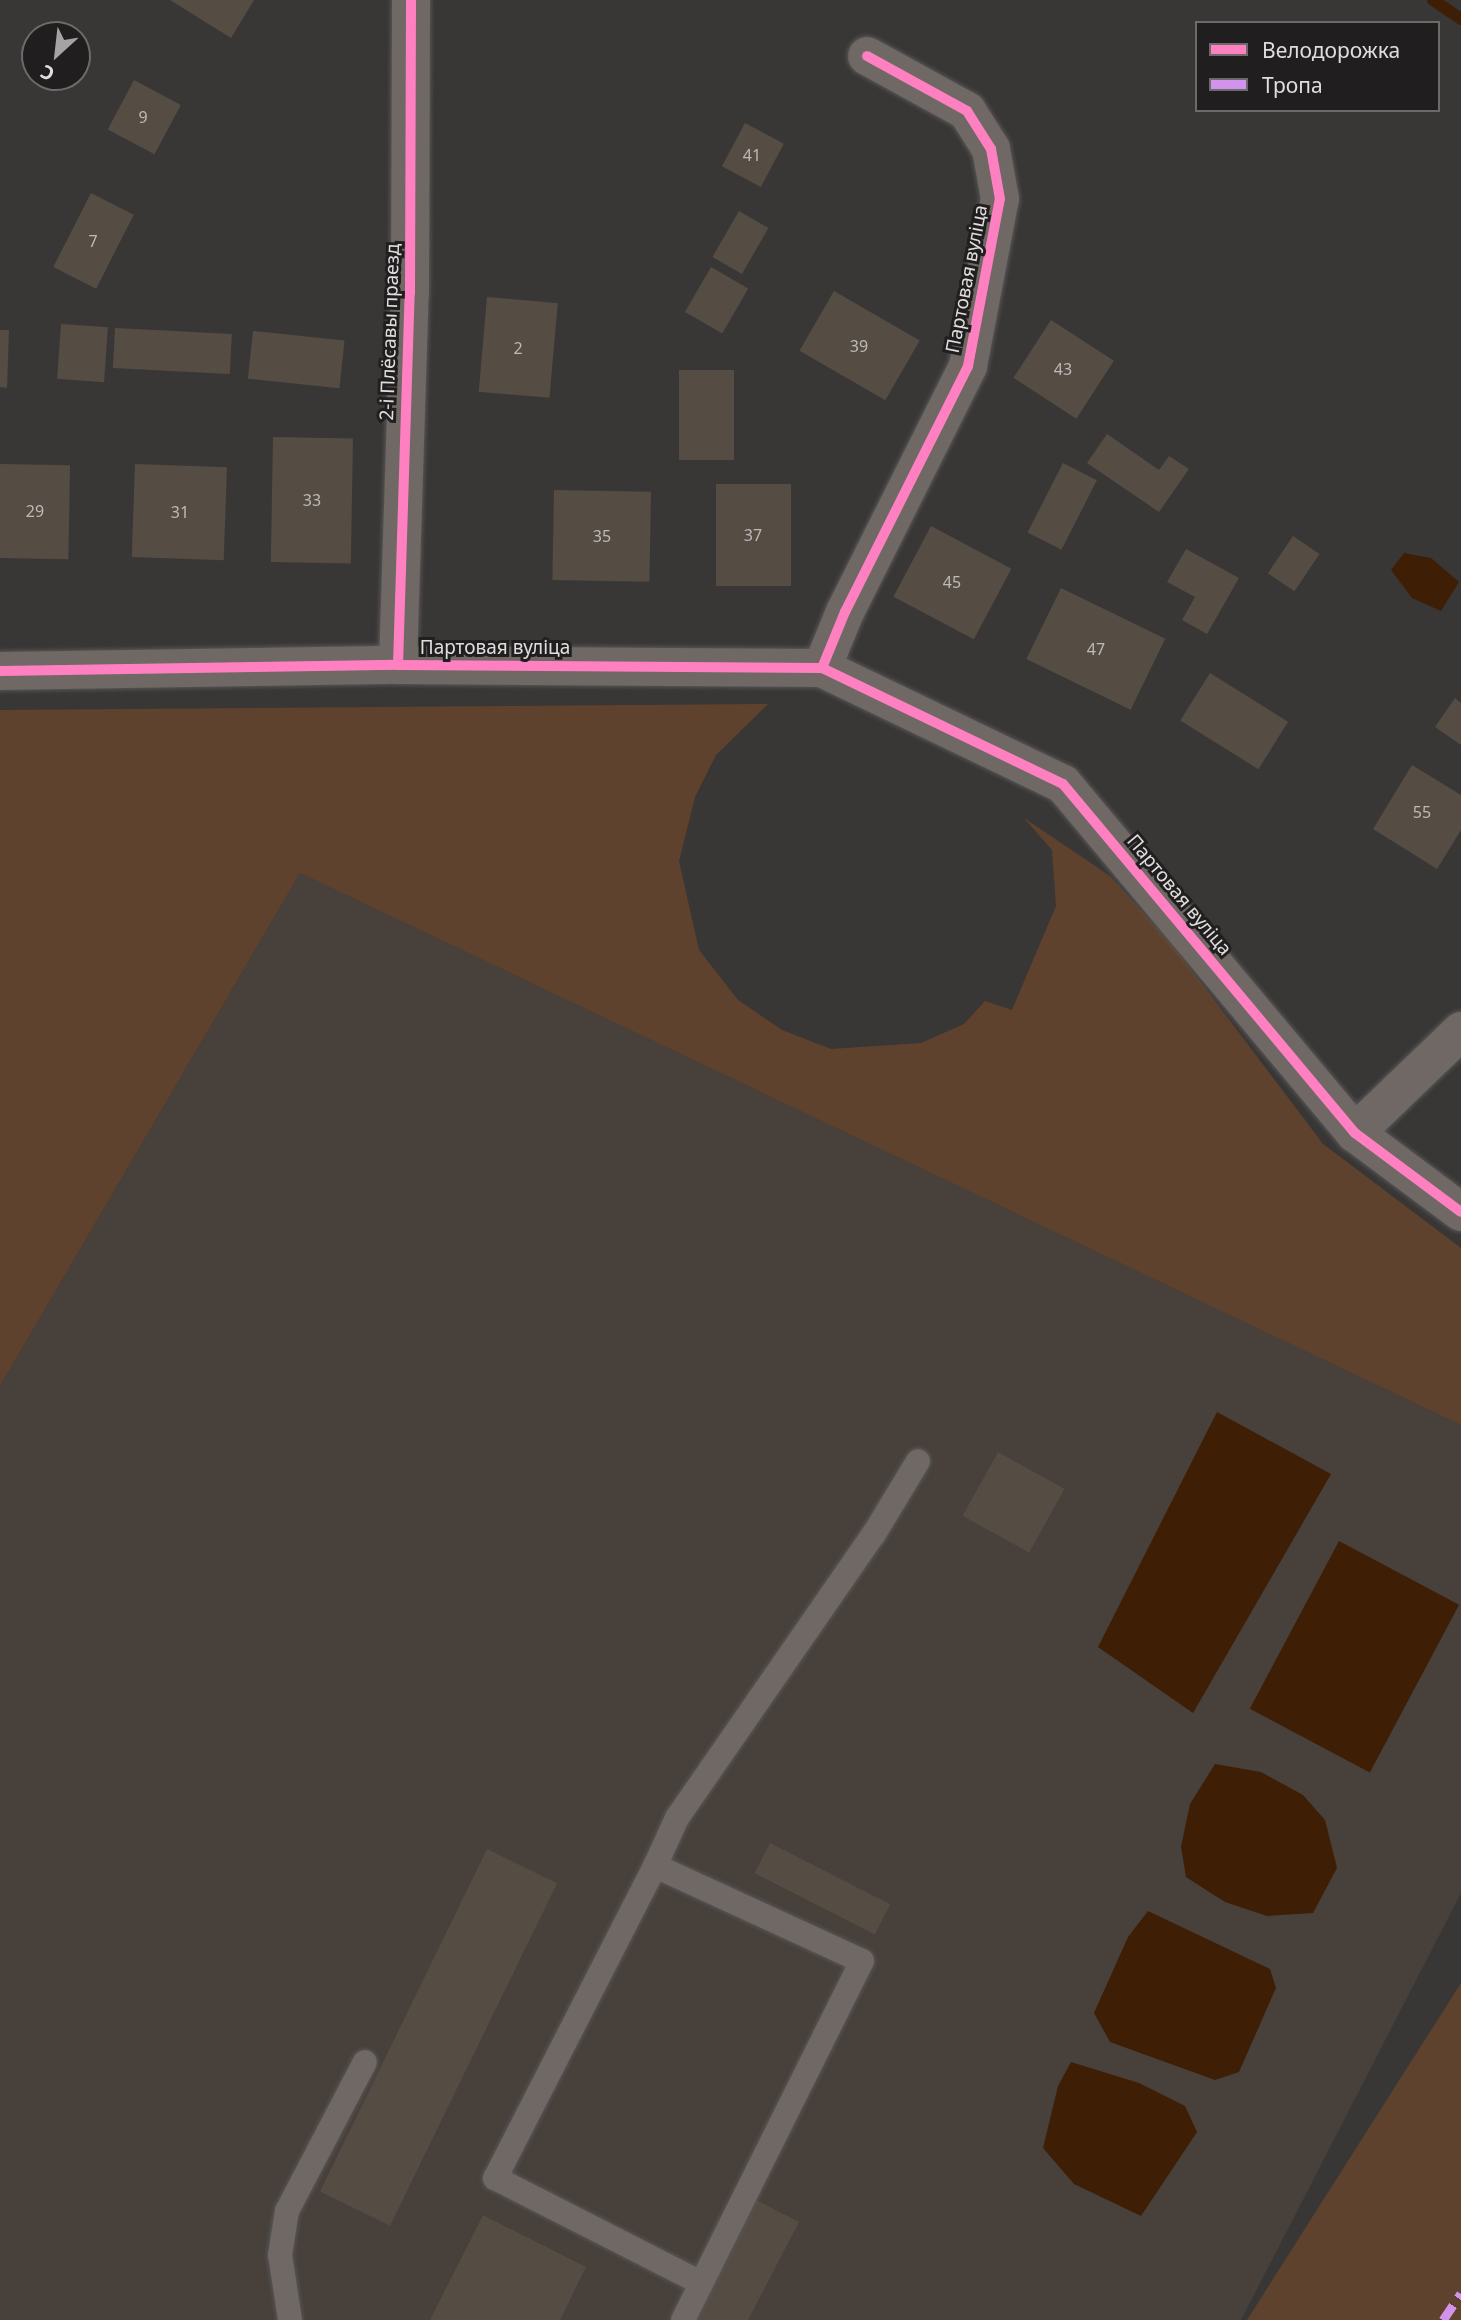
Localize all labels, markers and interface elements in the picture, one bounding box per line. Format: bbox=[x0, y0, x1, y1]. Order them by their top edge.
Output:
north arrow bbox=[21, 21, 91, 91]
legend bbox=[1195, 21, 1440, 112]
text: Велодорожка bbox=[1262, 36, 1400, 64]
text: С bbox=[36, 59, 59, 87]
text: Тропа bbox=[1262, 71, 1323, 99]
house number: 9 bbox=[138, 107, 148, 127]
house number: 41 bbox=[743, 145, 761, 165]
street label: Партовая вуліца bbox=[941, 203, 993, 355]
house number: 7 bbox=[88, 231, 98, 251]
street label: 2-і Плёсавы праезд bbox=[376, 243, 404, 421]
house number: 39 bbox=[850, 336, 868, 356]
house number: 2 bbox=[513, 338, 523, 358]
house number: 43 bbox=[1054, 359, 1072, 379]
house number: 33 bbox=[303, 490, 321, 510]
house number: 29 bbox=[26, 501, 44, 521]
house number: 31 bbox=[171, 502, 189, 522]
house number: 37 bbox=[744, 525, 762, 545]
house number: 35 bbox=[593, 526, 611, 546]
house number: 45 bbox=[943, 572, 961, 592]
street label: Партовая вуліца bbox=[420, 637, 570, 659]
house number: 47 bbox=[1087, 639, 1105, 659]
house number: 55 bbox=[1413, 802, 1431, 822]
street label: Партовая вуліца bbox=[1122, 830, 1236, 960]

